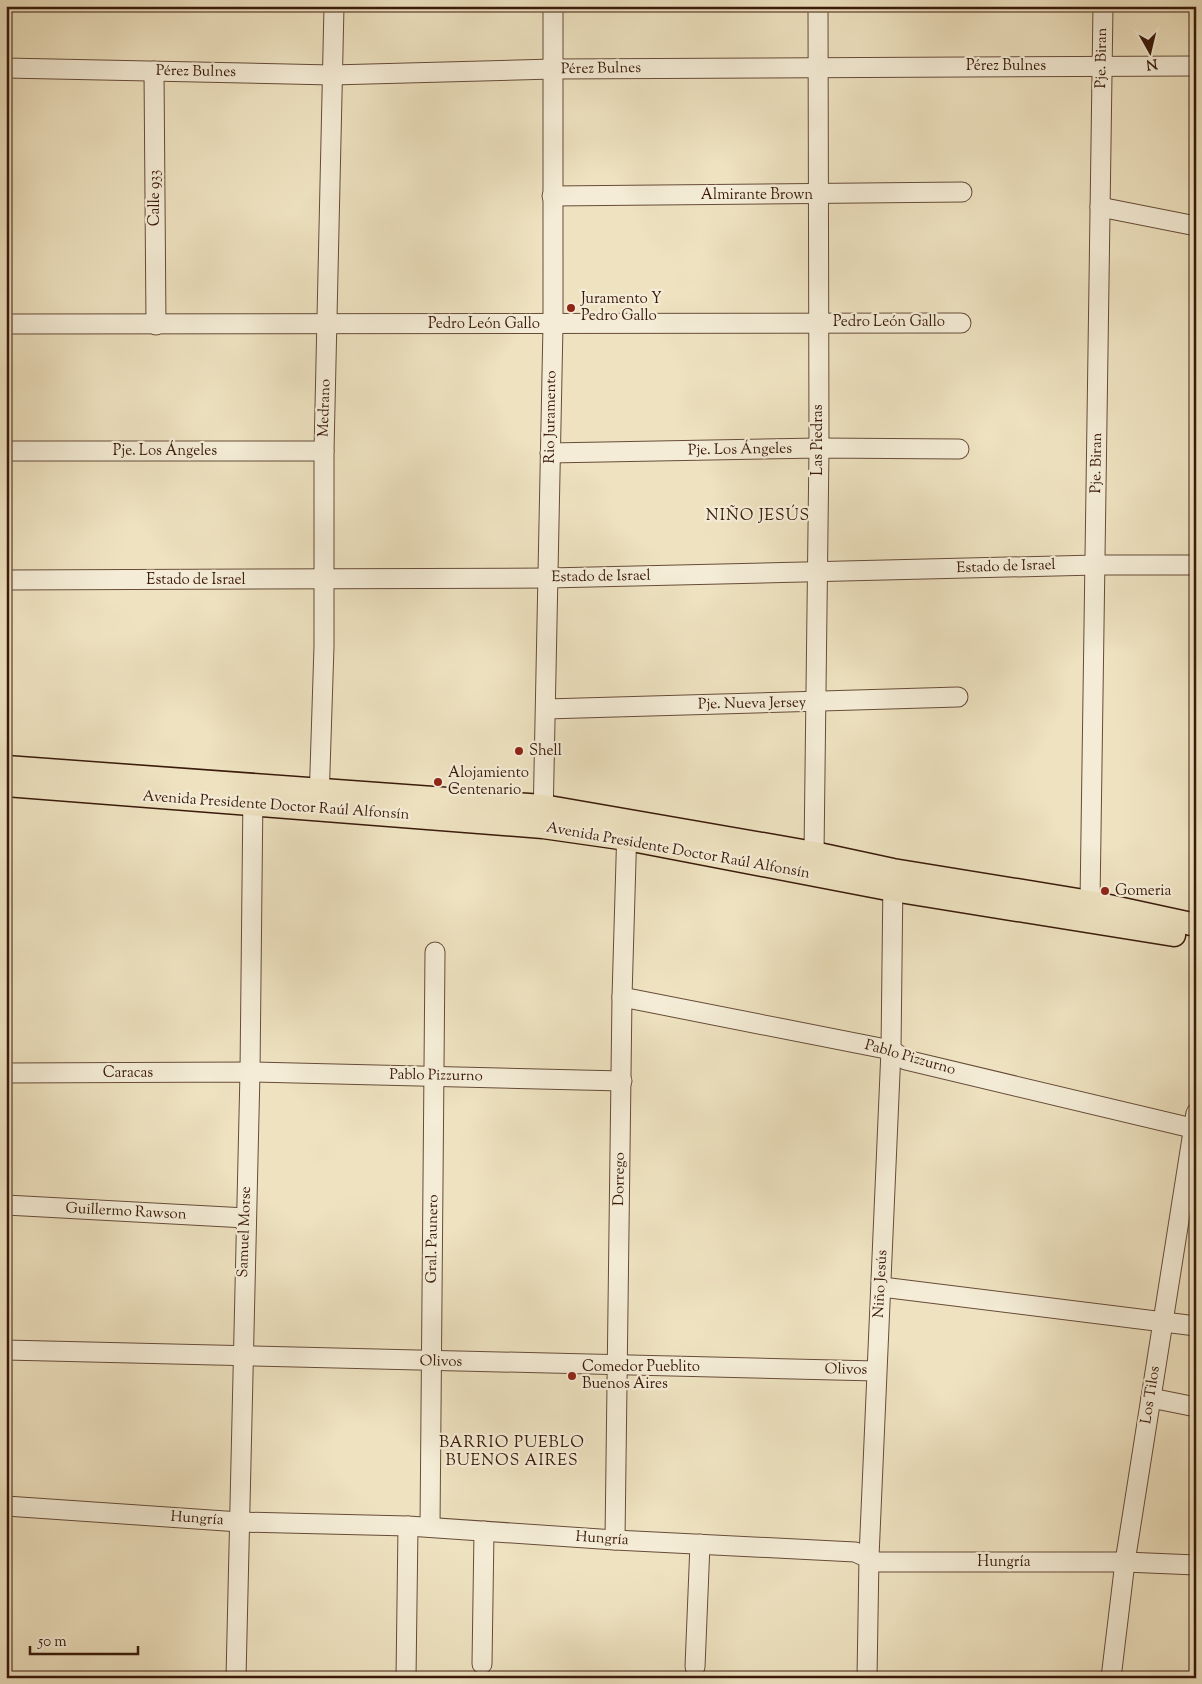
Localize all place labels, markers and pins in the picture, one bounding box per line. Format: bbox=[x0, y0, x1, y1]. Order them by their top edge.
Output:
place label: Juramento Y Pedro Gallo bbox=[580, 289, 662, 327]
marker: Juramento Y Pedro Gallo bbox=[565, 302, 577, 314]
place label: Shell bbox=[529, 741, 562, 762]
marker: Shell bbox=[513, 745, 525, 757]
place label: Alojamiento Centenario bbox=[448, 763, 529, 801]
marker: Alojamiento Centenario bbox=[432, 776, 444, 788]
place label: Gomeria bbox=[1115, 881, 1172, 902]
marker: Gomeria bbox=[1099, 885, 1111, 897]
place label: Comedor Pueblito Buenos Aires bbox=[582, 1357, 700, 1395]
marker: Comedor Pueblito Buenos Aires bbox=[566, 1370, 578, 1382]

